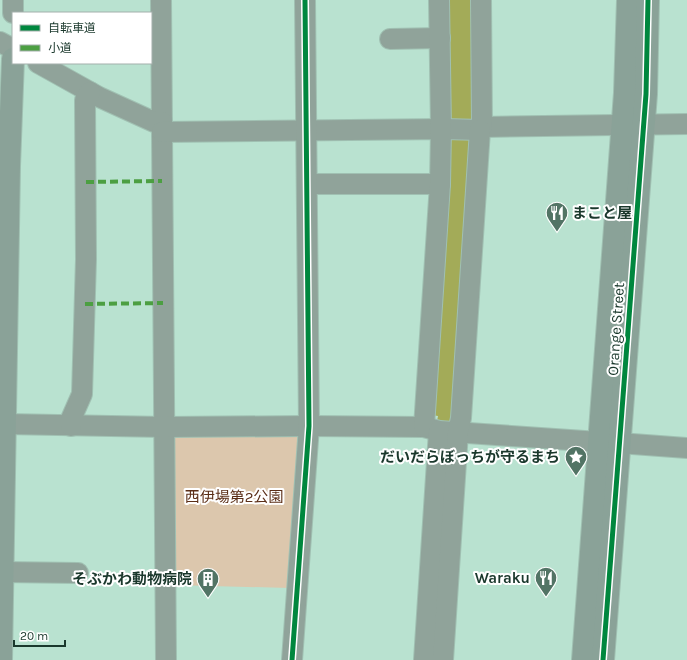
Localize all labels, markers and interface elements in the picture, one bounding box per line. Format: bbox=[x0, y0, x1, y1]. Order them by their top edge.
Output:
legend bbox=[12, 12, 152, 64]
text: 自転車道 bbox=[48, 21, 96, 35]
text: 小道 bbox=[48, 41, 72, 55]
restaurant icon: まこと屋 bbox=[544, 200, 570, 233]
place label: まこと屋 bbox=[572, 204, 632, 222]
street label: Orange Street bbox=[604, 281, 628, 376]
place icon: だいだらぼっちが守るまち bbox=[563, 444, 589, 477]
place label: だいだらぼっちが守るまち bbox=[380, 448, 560, 466]
park label: 西伊場第2公園 bbox=[185, 488, 283, 506]
restaurant icon: Waraku bbox=[533, 565, 559, 598]
building icon: そぶかわ動物病院 bbox=[195, 566, 221, 599]
place label: Waraku bbox=[475, 569, 530, 587]
place label: そぶかわ動物病院 bbox=[72, 570, 192, 588]
scale bar bbox=[14, 622, 65, 648]
text: 20 m bbox=[20, 629, 48, 643]

